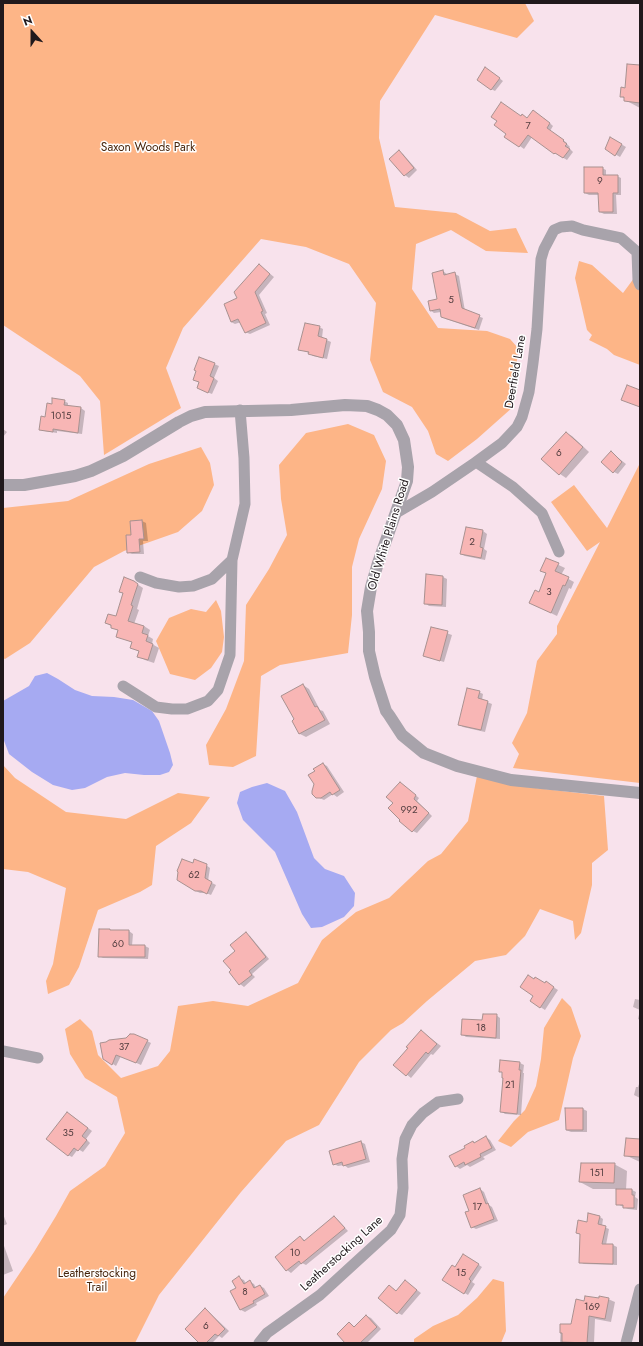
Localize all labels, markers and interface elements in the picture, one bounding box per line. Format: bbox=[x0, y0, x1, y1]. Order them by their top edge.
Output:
north arrow bbox=[12, 12, 52, 52]
text: N bbox=[21, 12, 35, 30]
house number: 7 bbox=[525, 121, 531, 133]
park label: Saxon Woods Park bbox=[101, 141, 195, 155]
house number: 9 bbox=[597, 176, 603, 188]
house number: 5 bbox=[448, 295, 454, 307]
street label: Deerfield Lane bbox=[502, 334, 530, 410]
house number: 1015 bbox=[51, 411, 71, 423]
house number: 6 bbox=[556, 448, 562, 460]
street label: Old White Plains Road bbox=[365, 478, 413, 592]
house number: 2 bbox=[469, 537, 475, 549]
house number: 3 bbox=[546, 587, 552, 599]
house number: 992 bbox=[400, 805, 418, 817]
house number: 62 bbox=[188, 870, 200, 882]
house number: 60 bbox=[112, 939, 124, 951]
house number: 18 bbox=[476, 1023, 486, 1035]
house number: 37 bbox=[119, 1042, 129, 1054]
house number: 21 bbox=[505, 1080, 515, 1092]
house number: 35 bbox=[62, 1128, 74, 1140]
house number: 151 bbox=[590, 1168, 604, 1180]
house number: 17 bbox=[472, 1202, 482, 1214]
street label: Leatherstocking Lane bbox=[298, 1213, 386, 1295]
house number: 10 bbox=[290, 1248, 300, 1260]
park label: Leatherstocking Trail bbox=[58, 1267, 136, 1295]
house number: 15 bbox=[456, 1268, 466, 1280]
house number: 8 bbox=[242, 1287, 248, 1299]
house number: 169 bbox=[584, 1302, 600, 1314]
house number: 6 bbox=[203, 1321, 209, 1333]

